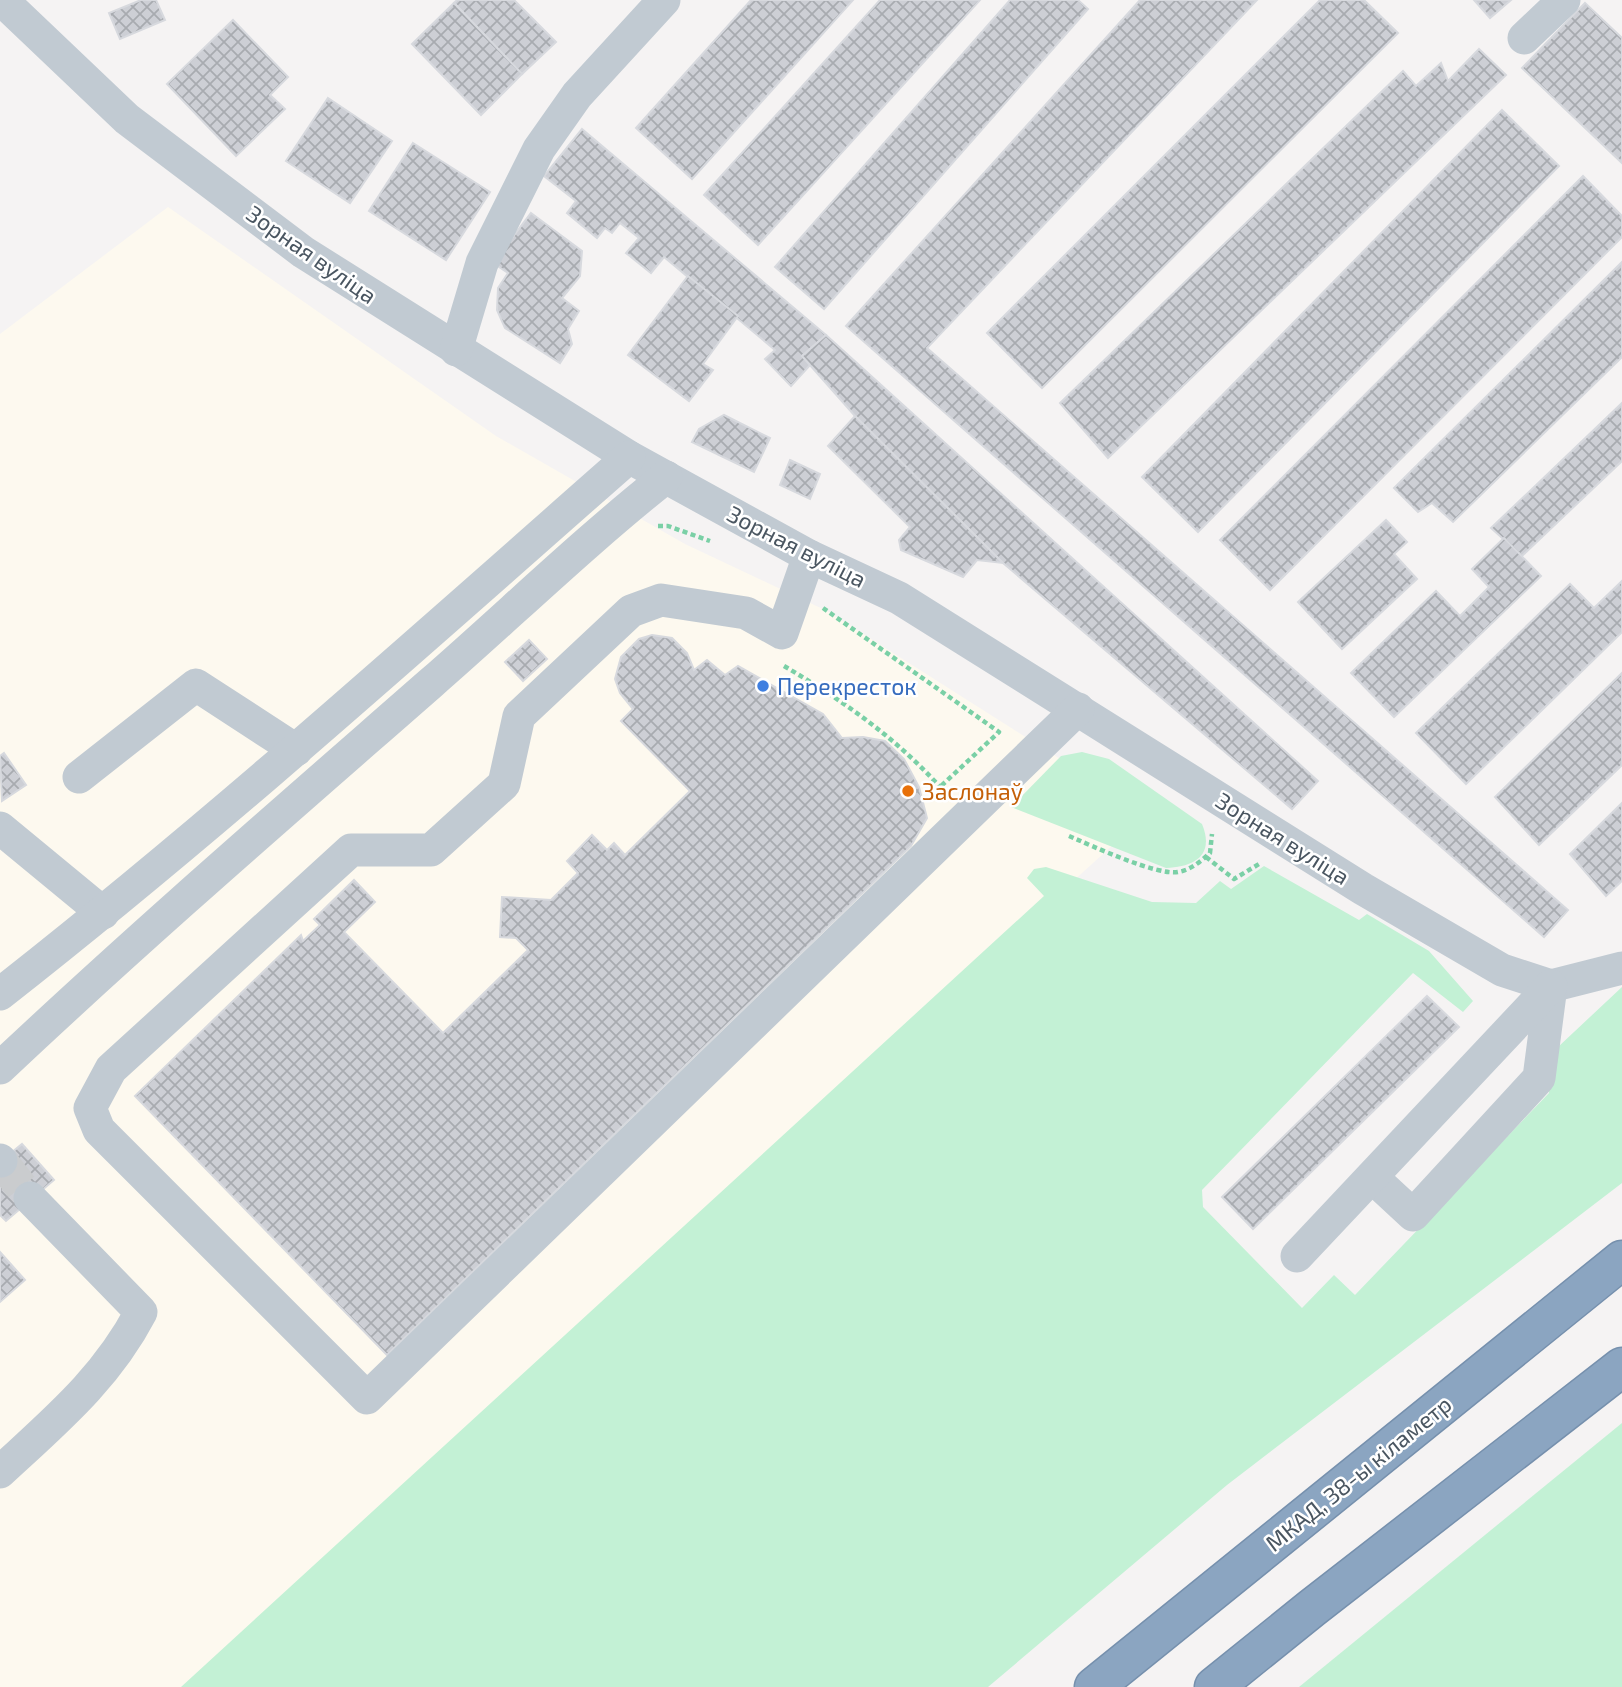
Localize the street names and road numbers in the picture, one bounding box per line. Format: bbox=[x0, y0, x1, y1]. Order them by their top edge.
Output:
street label: Зорная вуліца bbox=[241, 199, 382, 310]
street label: Зорная вуліца bbox=[722, 499, 871, 594]
street label: Зорная вуліца bbox=[1211, 786, 1355, 891]
street label: МКАД, 38-ы кіламетр bbox=[1259, 1389, 1457, 1557]

